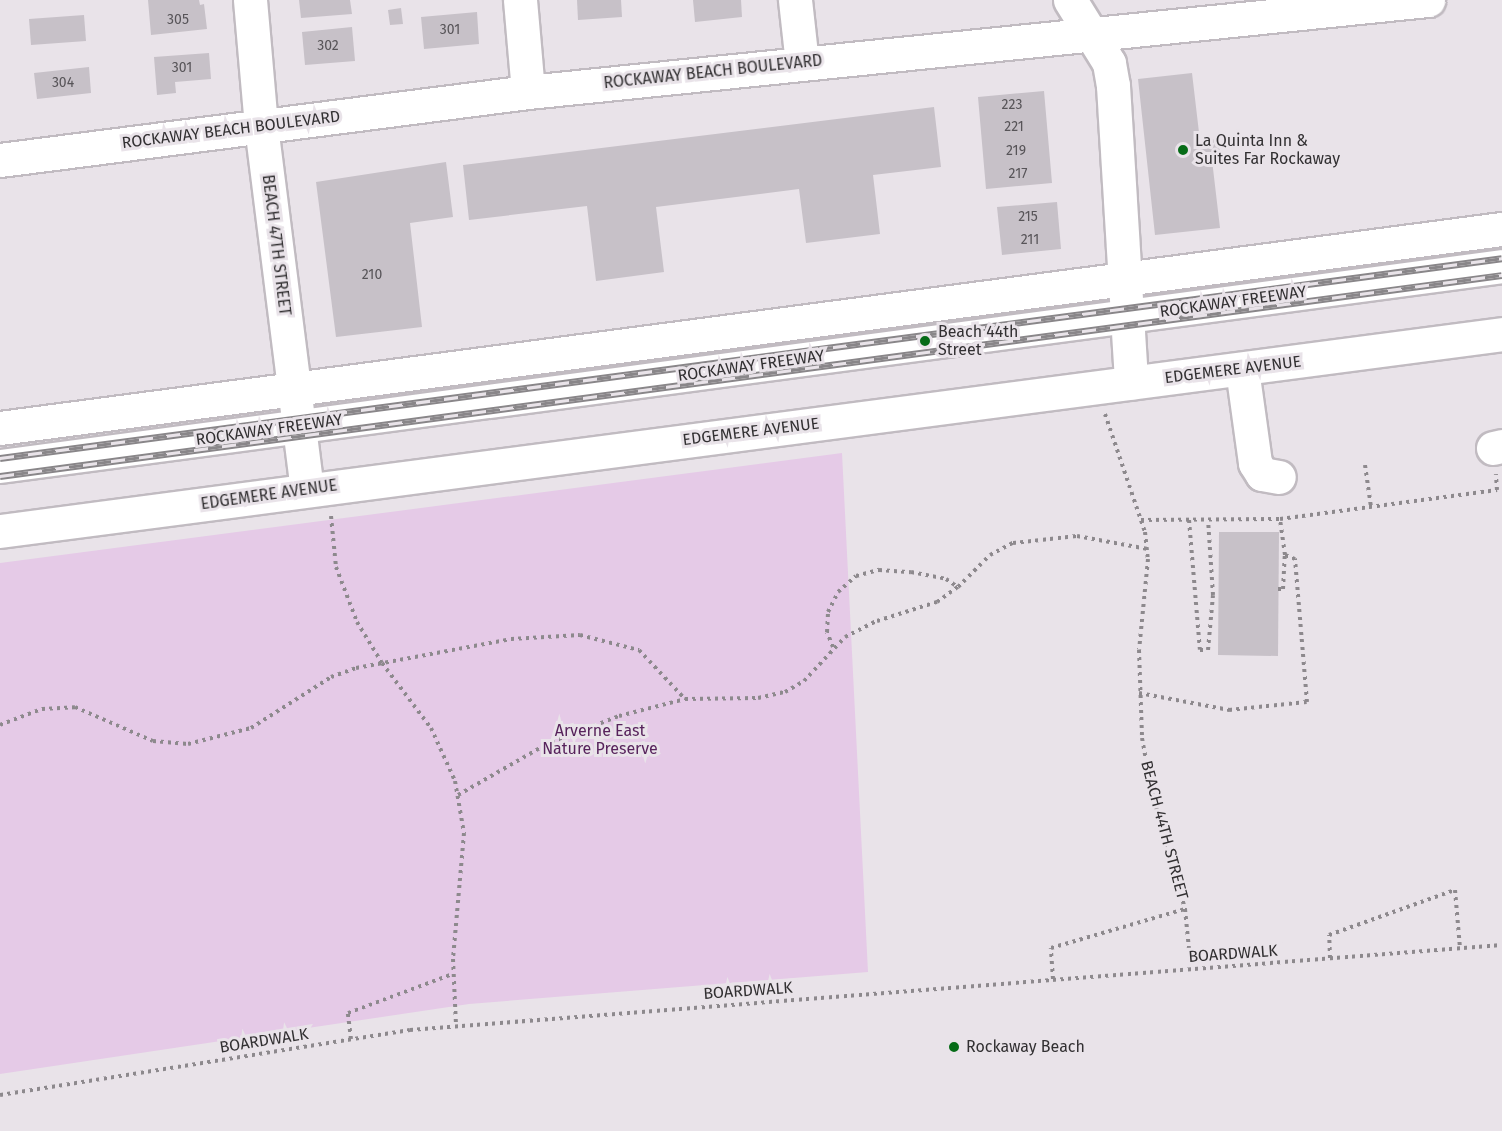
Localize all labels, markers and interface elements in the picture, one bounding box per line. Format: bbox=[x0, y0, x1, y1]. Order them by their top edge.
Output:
house number: 305 bbox=[167, 12, 189, 28]
house number: 301 bbox=[440, 22, 460, 38]
house number: 302 bbox=[317, 38, 339, 54]
street label: ROCKAWAY BEACH BOULEVARD bbox=[603, 51, 823, 93]
house number: 301 bbox=[172, 60, 192, 76]
house number: 304 bbox=[52, 75, 74, 91]
house number: 223 bbox=[1002, 97, 1022, 113]
street label: ROCKAWAY BEACH BOULEVARD bbox=[121, 107, 341, 153]
house number: 221 bbox=[1004, 119, 1024, 135]
place label: La Quinta Inn & Suites Far Rockaway bbox=[1195, 131, 1340, 169]
house number: 219 bbox=[1006, 143, 1026, 159]
marker: La Quinta Inn & Suites Far Rockaway bbox=[1176, 143, 1190, 157]
house number: 217 bbox=[1009, 166, 1027, 182]
street label: BEACH 47TH STREET bbox=[258, 174, 294, 316]
house number: 215 bbox=[1018, 209, 1038, 225]
house number: 211 bbox=[1021, 232, 1039, 248]
house number: 210 bbox=[362, 267, 382, 283]
street label: ROCKAWAY FREEWAY bbox=[1158, 282, 1308, 322]
place label: Beach 44th Street bbox=[938, 322, 1018, 360]
marker: Beach 44th Street bbox=[916, 332, 934, 350]
street label: ROCKAWAY FREEWAY bbox=[676, 346, 826, 386]
street label: EDGEMERE AVENUE bbox=[1164, 352, 1302, 388]
street label: ROCKAWAY FREEWAY bbox=[194, 410, 344, 450]
street label: EDGEMERE AVENUE bbox=[682, 414, 820, 450]
street label: EDGEMERE AVENUE bbox=[200, 476, 338, 514]
park label: Arverne East Nature Preserve bbox=[542, 721, 658, 759]
street label: BEACH 44TH STREET bbox=[1136, 759, 1192, 901]
street label: BOARDWALK bbox=[1188, 941, 1278, 967]
street label: BOARDWALK bbox=[703, 978, 793, 1004]
street label: BOARDWALK bbox=[218, 1025, 310, 1057]
place label: Rockaway Beach bbox=[966, 1037, 1085, 1057]
marker: Rockaway Beach bbox=[947, 1040, 961, 1054]

